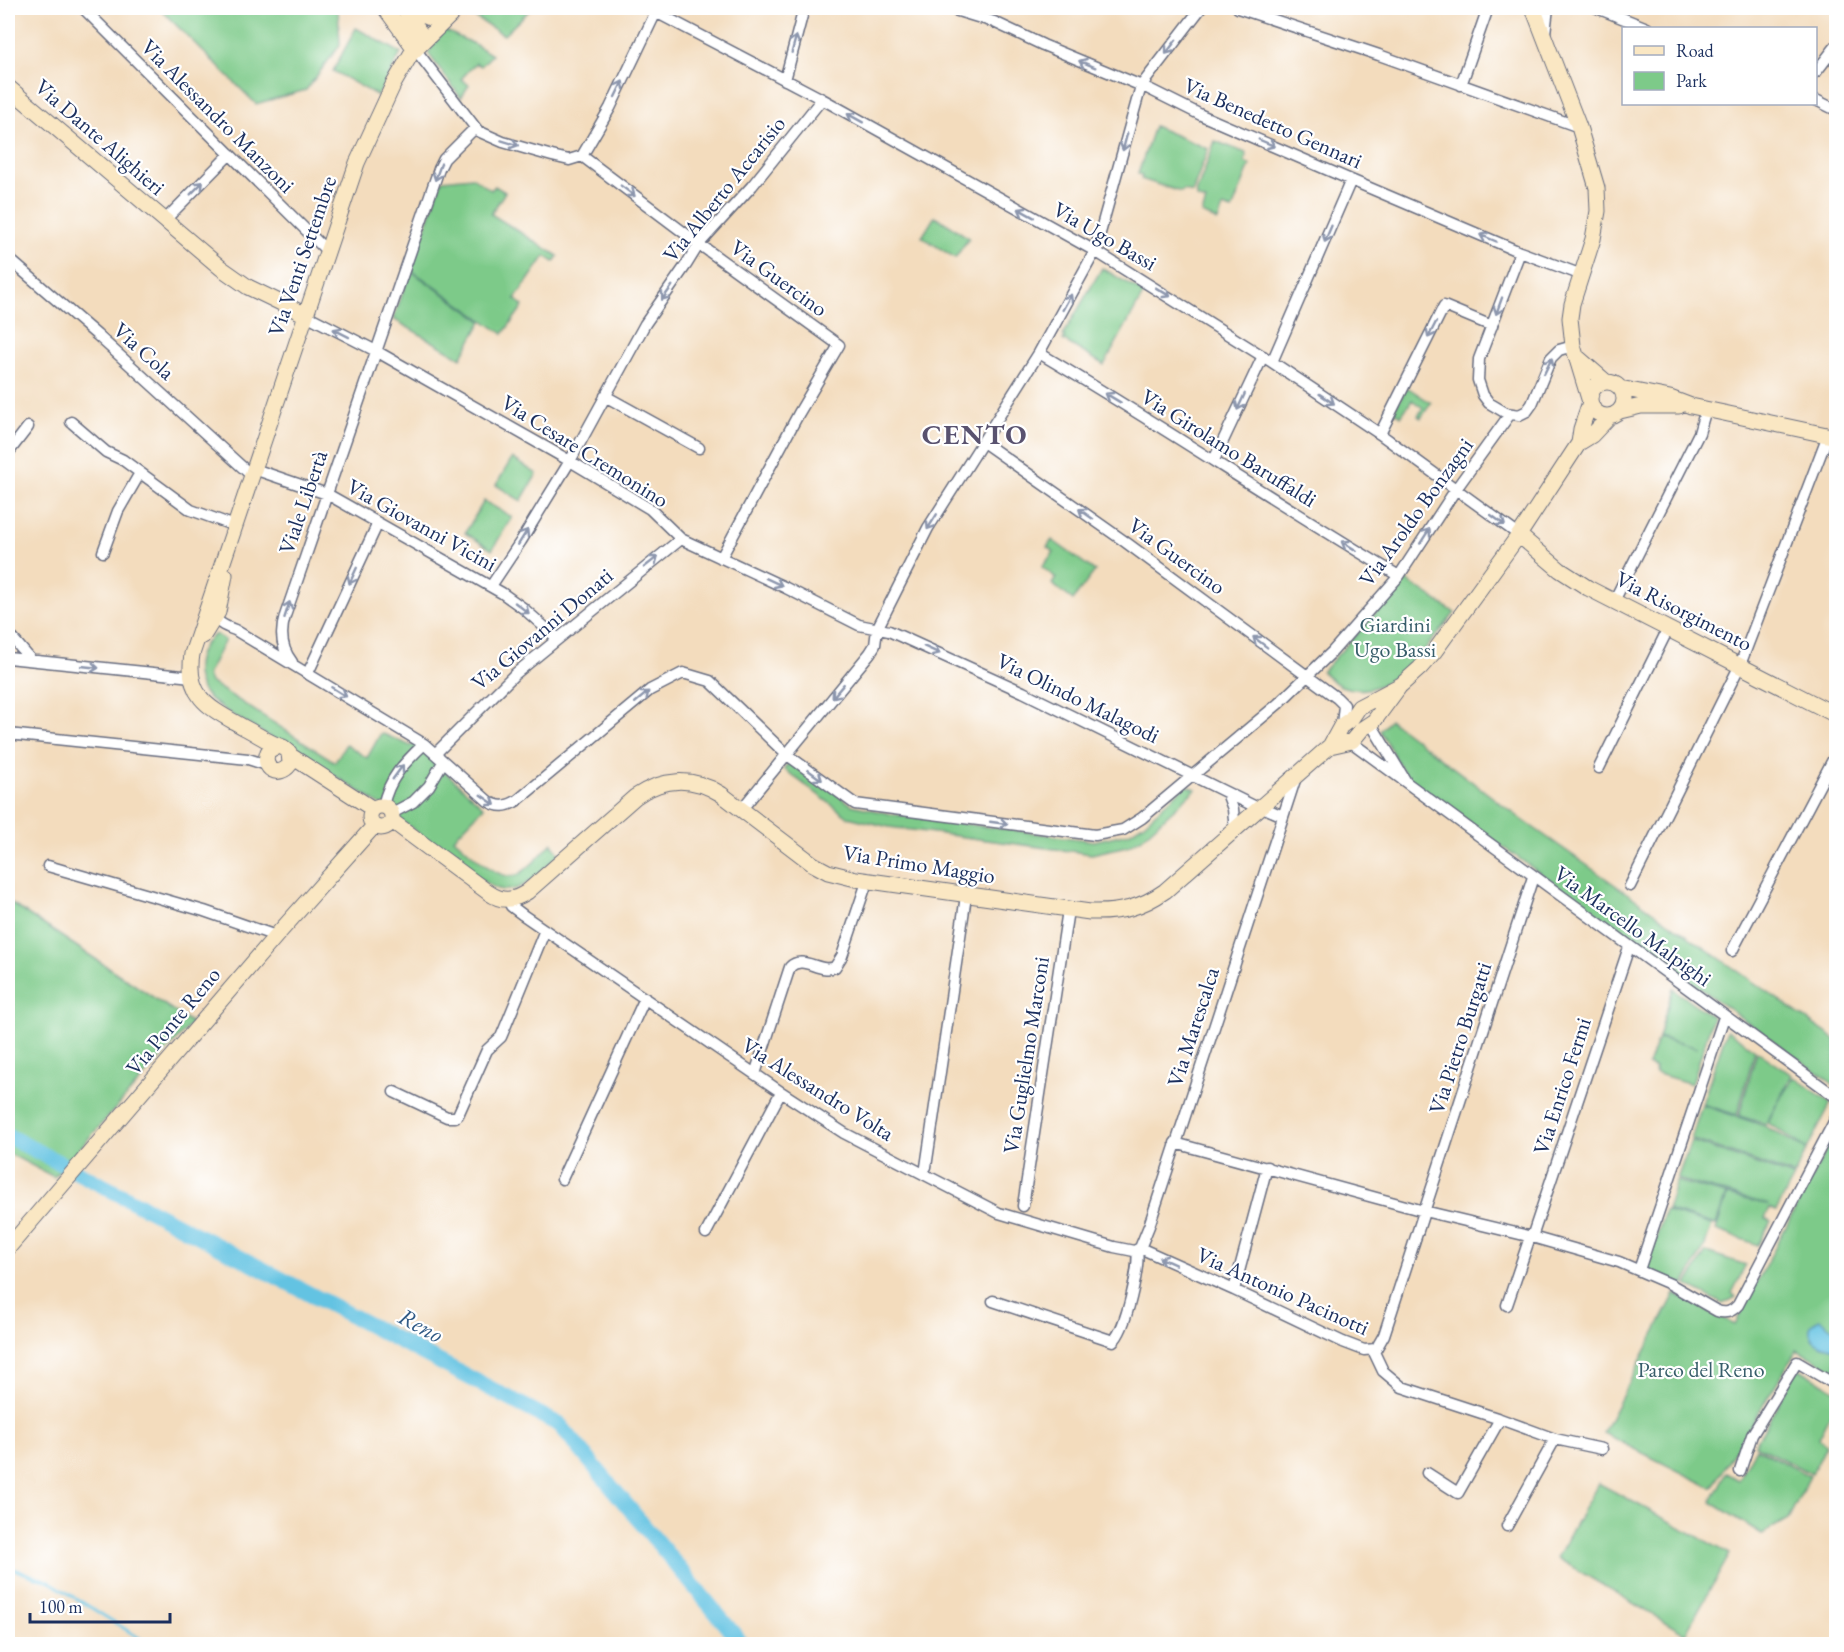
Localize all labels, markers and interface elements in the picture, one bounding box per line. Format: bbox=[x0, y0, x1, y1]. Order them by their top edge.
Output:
legend bbox=[1622, 27, 1817, 105]
street label: Via Alessandro Manzoni bbox=[135, 33, 301, 199]
one-way arrow bbox=[789, 35, 801, 54]
one-way arrow bbox=[1165, 38, 1177, 54]
text: Road bbox=[1676, 39, 1715, 62]
one-way arrow bbox=[1078, 58, 1097, 69]
text: Park bbox=[1676, 69, 1707, 92]
street label: Via Benedetto Gennari bbox=[1179, 71, 1367, 175]
street label: Via Dante Alighieri bbox=[29, 72, 171, 202]
one-way arrow bbox=[614, 81, 626, 99]
street label: Via Alberto Accarisio bbox=[656, 110, 792, 268]
one-way arrow bbox=[847, 112, 865, 123]
one-way arrow bbox=[1119, 132, 1131, 151]
one-way arrow bbox=[1257, 138, 1276, 149]
one-way arrow bbox=[500, 139, 519, 150]
one-way arrow bbox=[432, 163, 443, 181]
street label: Via Venti Settembre bbox=[261, 171, 343, 340]
one-way arrow bbox=[190, 180, 204, 195]
one-way arrow bbox=[620, 185, 636, 197]
street label: Via Ugo Bassi bbox=[1048, 195, 1162, 277]
one-way arrow bbox=[1018, 206, 1035, 218]
one-way arrow bbox=[1322, 224, 1333, 242]
one-way arrow bbox=[1480, 232, 1498, 243]
street label: Via Guercino bbox=[725, 233, 833, 323]
one-way arrow bbox=[661, 284, 673, 300]
one-way arrow bbox=[1154, 287, 1171, 299]
one-way arrow bbox=[1061, 294, 1073, 311]
one-way arrow bbox=[1493, 297, 1504, 315]
street label: Via Cola bbox=[107, 316, 181, 386]
one-way arrow bbox=[1426, 321, 1438, 338]
one-way arrow bbox=[332, 327, 350, 338]
one-way arrow bbox=[1542, 357, 1554, 375]
street label: Via Girolamo Baruffaldi bbox=[1136, 382, 1322, 514]
street label: Via Cesare Cremonino bbox=[496, 388, 674, 514]
one-way arrow bbox=[1105, 392, 1122, 404]
one-way arrow bbox=[1235, 393, 1247, 411]
one-way arrow bbox=[1318, 393, 1335, 405]
district label: CENTO bbox=[922, 416, 1028, 452]
street label: Via Aroldo Bonzagni bbox=[1352, 432, 1480, 592]
street label: Viale Libertà bbox=[272, 446, 334, 558]
street label: Via Giovanni Vicini bbox=[342, 472, 502, 578]
one-way arrow bbox=[1079, 508, 1095, 520]
street label: Via Guercino bbox=[1123, 511, 1231, 601]
one-way arrow bbox=[926, 513, 938, 530]
one-way arrow bbox=[1490, 513, 1506, 526]
one-way arrow bbox=[1420, 528, 1432, 545]
one-way arrow bbox=[518, 529, 530, 546]
one-way arrow bbox=[1341, 540, 1358, 552]
one-way arrow bbox=[643, 556, 659, 569]
street label: Via Giovanni Donati bbox=[465, 561, 619, 697]
street label: Via Risorgimento bbox=[1611, 564, 1757, 658]
one-way arrow bbox=[347, 566, 359, 584]
one-way arrow bbox=[765, 578, 783, 589]
one-way arrow bbox=[282, 601, 293, 620]
one-way arrow bbox=[514, 601, 530, 614]
park label: Giardini Ugo Bassi bbox=[1354, 610, 1436, 664]
one-way arrow bbox=[1253, 635, 1269, 648]
one-way arrow bbox=[922, 644, 940, 656]
street label: Via Olindo Malagodi bbox=[992, 646, 1164, 750]
one-way arrow bbox=[79, 662, 99, 673]
one-way arrow bbox=[831, 683, 845, 698]
one-way arrow bbox=[330, 687, 347, 699]
one-way arrow bbox=[634, 690, 650, 703]
one-way arrow bbox=[392, 764, 404, 780]
one-way arrow bbox=[806, 768, 822, 781]
one-way arrow bbox=[480, 794, 496, 806]
one-way arrow bbox=[989, 817, 1009, 828]
street label: Via Primo Maggio bbox=[841, 838, 997, 890]
street label: Via Marcello Malpighi bbox=[1548, 859, 1718, 993]
street label: Via Guglielmo Marconi bbox=[996, 954, 1056, 1156]
street label: Via Pietro Burgatti bbox=[1422, 958, 1498, 1118]
street label: Via Ponte Reno bbox=[119, 961, 227, 1081]
street label: Via Marescalca bbox=[1160, 963, 1226, 1091]
street label: Via Enrico Fermi bbox=[1526, 1014, 1598, 1158]
street label: Via Alessandro Volta bbox=[736, 1030, 900, 1148]
street label: Via Antonio Pacinotti bbox=[1192, 1240, 1374, 1342]
one-way arrow bbox=[1159, 1254, 1177, 1266]
water label: Reno bbox=[393, 1300, 449, 1350]
park label: Parco del Reno bbox=[1637, 1355, 1765, 1384]
scale bar bbox=[30, 1586, 170, 1624]
text: 100 m bbox=[39, 1595, 83, 1618]

